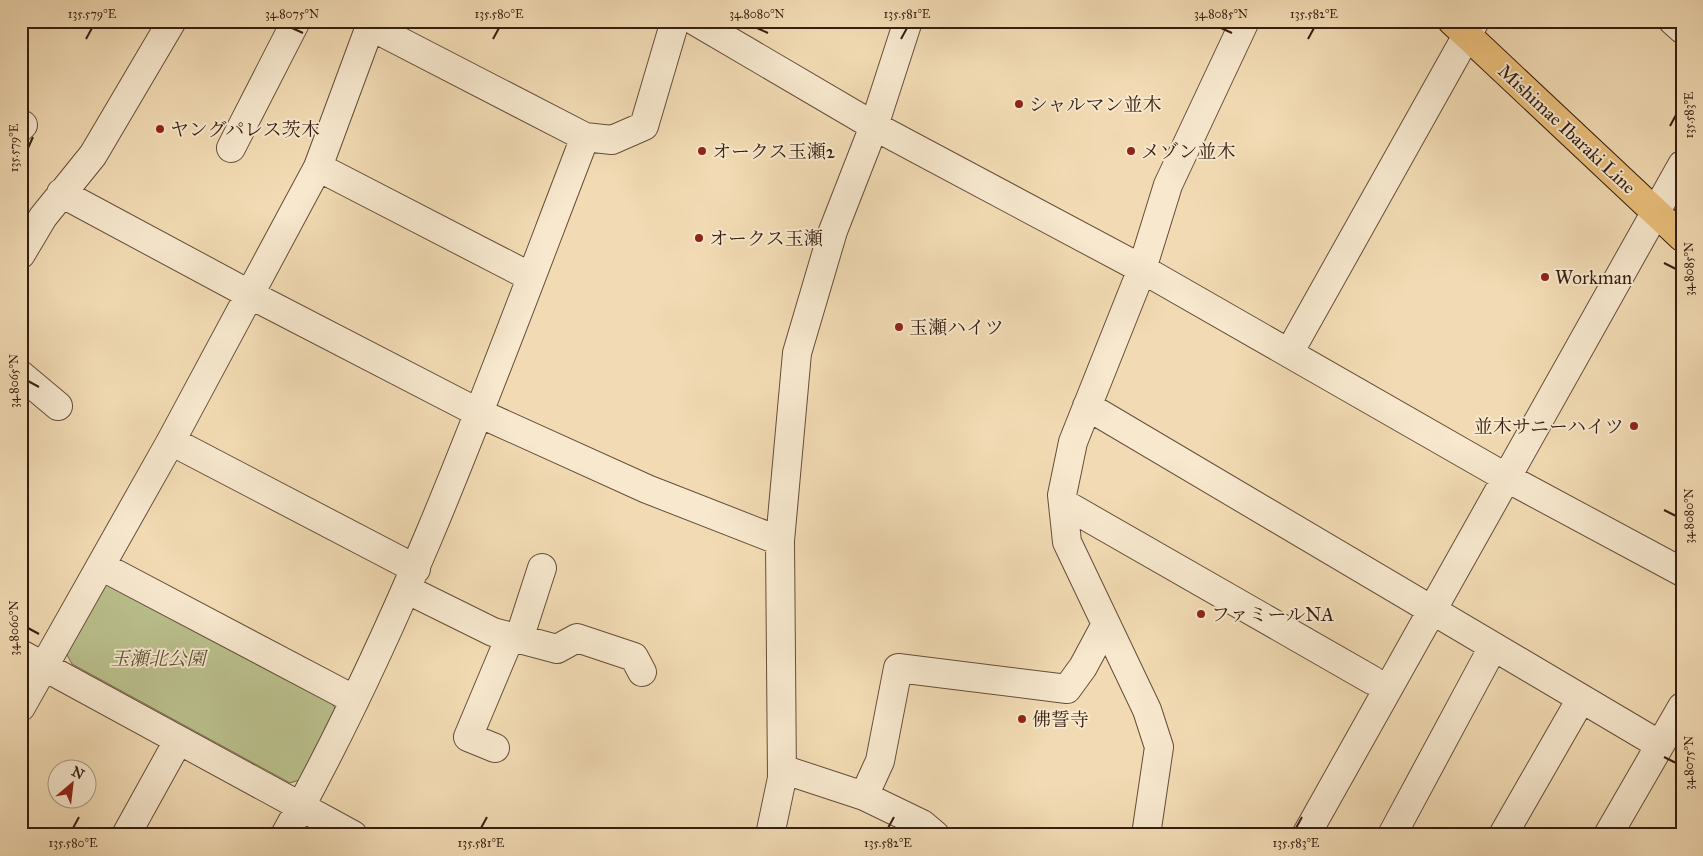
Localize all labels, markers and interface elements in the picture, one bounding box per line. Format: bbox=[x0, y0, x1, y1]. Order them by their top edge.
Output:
text: 135.579°E bbox=[68, 7, 117, 21]
text: 34.8075°N bbox=[265, 7, 319, 21]
text: 135.580°E bbox=[474, 7, 524, 21]
text: 34.8080°N bbox=[729, 7, 785, 21]
text: 135.581°E bbox=[884, 7, 931, 21]
text: 34.8085°N bbox=[1194, 7, 1248, 21]
text: 135.582°E bbox=[1290, 7, 1338, 21]
street label: Mishimae Ibaraki Line bbox=[1493, 59, 1641, 199]
text: 135.583°E bbox=[1682, 91, 1696, 138]
place label: シャルマン並木 bbox=[1029, 93, 1162, 116]
marker: シャルマン並木 bbox=[1013, 98, 1025, 110]
place label: ヤングパレス茨木 bbox=[170, 118, 320, 141]
text: 135.579°E bbox=[7, 123, 21, 172]
marker: ヤングパレス茨木 bbox=[154, 123, 166, 135]
place label: オークス玉瀬2 bbox=[712, 140, 836, 163]
place label: メゾン並木 bbox=[1141, 140, 1235, 163]
marker: オークス玉瀬2 bbox=[696, 145, 708, 157]
marker: メゾン並木 bbox=[1125, 145, 1137, 157]
place label: オークス玉瀬 bbox=[709, 227, 823, 250]
marker: オークス玉瀬 bbox=[693, 232, 705, 244]
text: 34.8085°N bbox=[1682, 242, 1696, 296]
place label: Workman bbox=[1555, 266, 1632, 289]
marker: Workman bbox=[1539, 271, 1551, 283]
place label: 玉瀬ハイツ bbox=[909, 316, 1004, 339]
marker: 玉瀬ハイツ bbox=[893, 321, 905, 333]
text: 34.8065°N bbox=[7, 354, 21, 408]
place label: 並木サニーハイツ bbox=[1474, 415, 1624, 438]
marker: 並木サニーハイツ bbox=[1628, 420, 1640, 432]
text: 34.8080°N bbox=[1682, 488, 1696, 544]
text: 34.8060°N bbox=[7, 600, 21, 656]
place label: ファミールNA bbox=[1211, 603, 1334, 626]
marker: ファミールNA bbox=[1195, 608, 1207, 620]
park label: 玉瀬北公園 bbox=[110, 647, 208, 670]
place label: 佛誓寺 bbox=[1032, 708, 1089, 731]
marker: 佛誓寺 bbox=[1016, 713, 1028, 725]
text: 34.8075°N bbox=[1682, 736, 1696, 790]
north arrow bbox=[48, 758, 98, 808]
text: N bbox=[69, 763, 87, 783]
text: 135.580°E bbox=[48, 836, 98, 850]
text: 135.581°E bbox=[458, 836, 505, 850]
text: 135.582°E bbox=[864, 836, 912, 850]
text: 135.583°E bbox=[1273, 836, 1320, 850]

